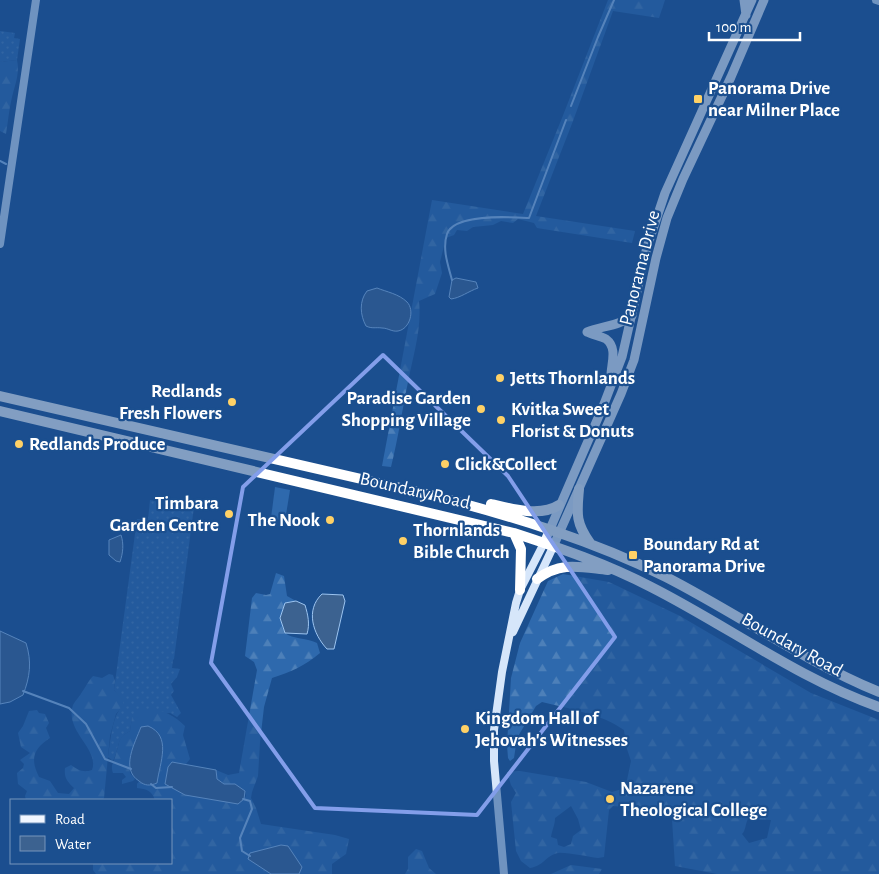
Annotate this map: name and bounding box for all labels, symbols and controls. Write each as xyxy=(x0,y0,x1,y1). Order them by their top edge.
scale bar xyxy=(709,10,800,42)
text: 100 m xyxy=(716,20,751,35)
place label: Panorama Drive near Milner Place xyxy=(708,79,840,120)
marker: Panorama Drive near Milner Place xyxy=(692,93,704,105)
street label: Panorama Drive xyxy=(616,208,664,328)
place label: Jetts Thornlands xyxy=(510,369,635,388)
marker: Jetts Thornlands xyxy=(494,372,506,384)
place label: Redlands Fresh Flowers xyxy=(119,382,222,423)
place label: Paradise Garden Shopping Village xyxy=(341,389,471,430)
marker: Redlands Fresh Flowers xyxy=(226,396,238,408)
place label: Kvitka Sweet Florist & Donuts xyxy=(511,400,634,441)
marker: Paradise Garden Shopping Village xyxy=(475,403,487,415)
marker: Kvitka Sweet Florist & Donuts xyxy=(495,414,507,426)
place label: Redlands Produce xyxy=(29,435,165,454)
marker: Redlands Produce xyxy=(13,438,25,450)
place label: Click&Collect xyxy=(455,455,557,474)
marker: Click&Collect xyxy=(439,458,451,470)
street label: Boundary Road xyxy=(358,469,472,513)
place label: Timbara Garden Centre xyxy=(110,494,219,535)
marker: Timbara Garden Centre xyxy=(223,508,235,520)
place label: The Nook xyxy=(247,511,321,530)
marker: The Nook xyxy=(324,514,336,526)
place label: Thornlands Bible Church xyxy=(413,521,510,562)
marker: Thornlands Bible Church xyxy=(397,535,409,547)
place label: Boundary Rd at Panorama Drive xyxy=(643,535,765,576)
marker: Boundary Rd at Panorama Drive xyxy=(627,549,639,561)
street label: Boundary Road xyxy=(738,609,846,681)
place label: Kingdom Hall of Jehovah's Witnesses xyxy=(475,709,628,750)
marker: Kingdom Hall of Jehovah's Witnesses xyxy=(459,723,471,735)
place label: Nazarene Theological College xyxy=(620,779,767,820)
marker: Nazarene Theological College xyxy=(604,793,616,805)
legend xyxy=(10,799,172,864)
text: Road xyxy=(55,812,85,827)
text: Water xyxy=(55,837,91,852)

